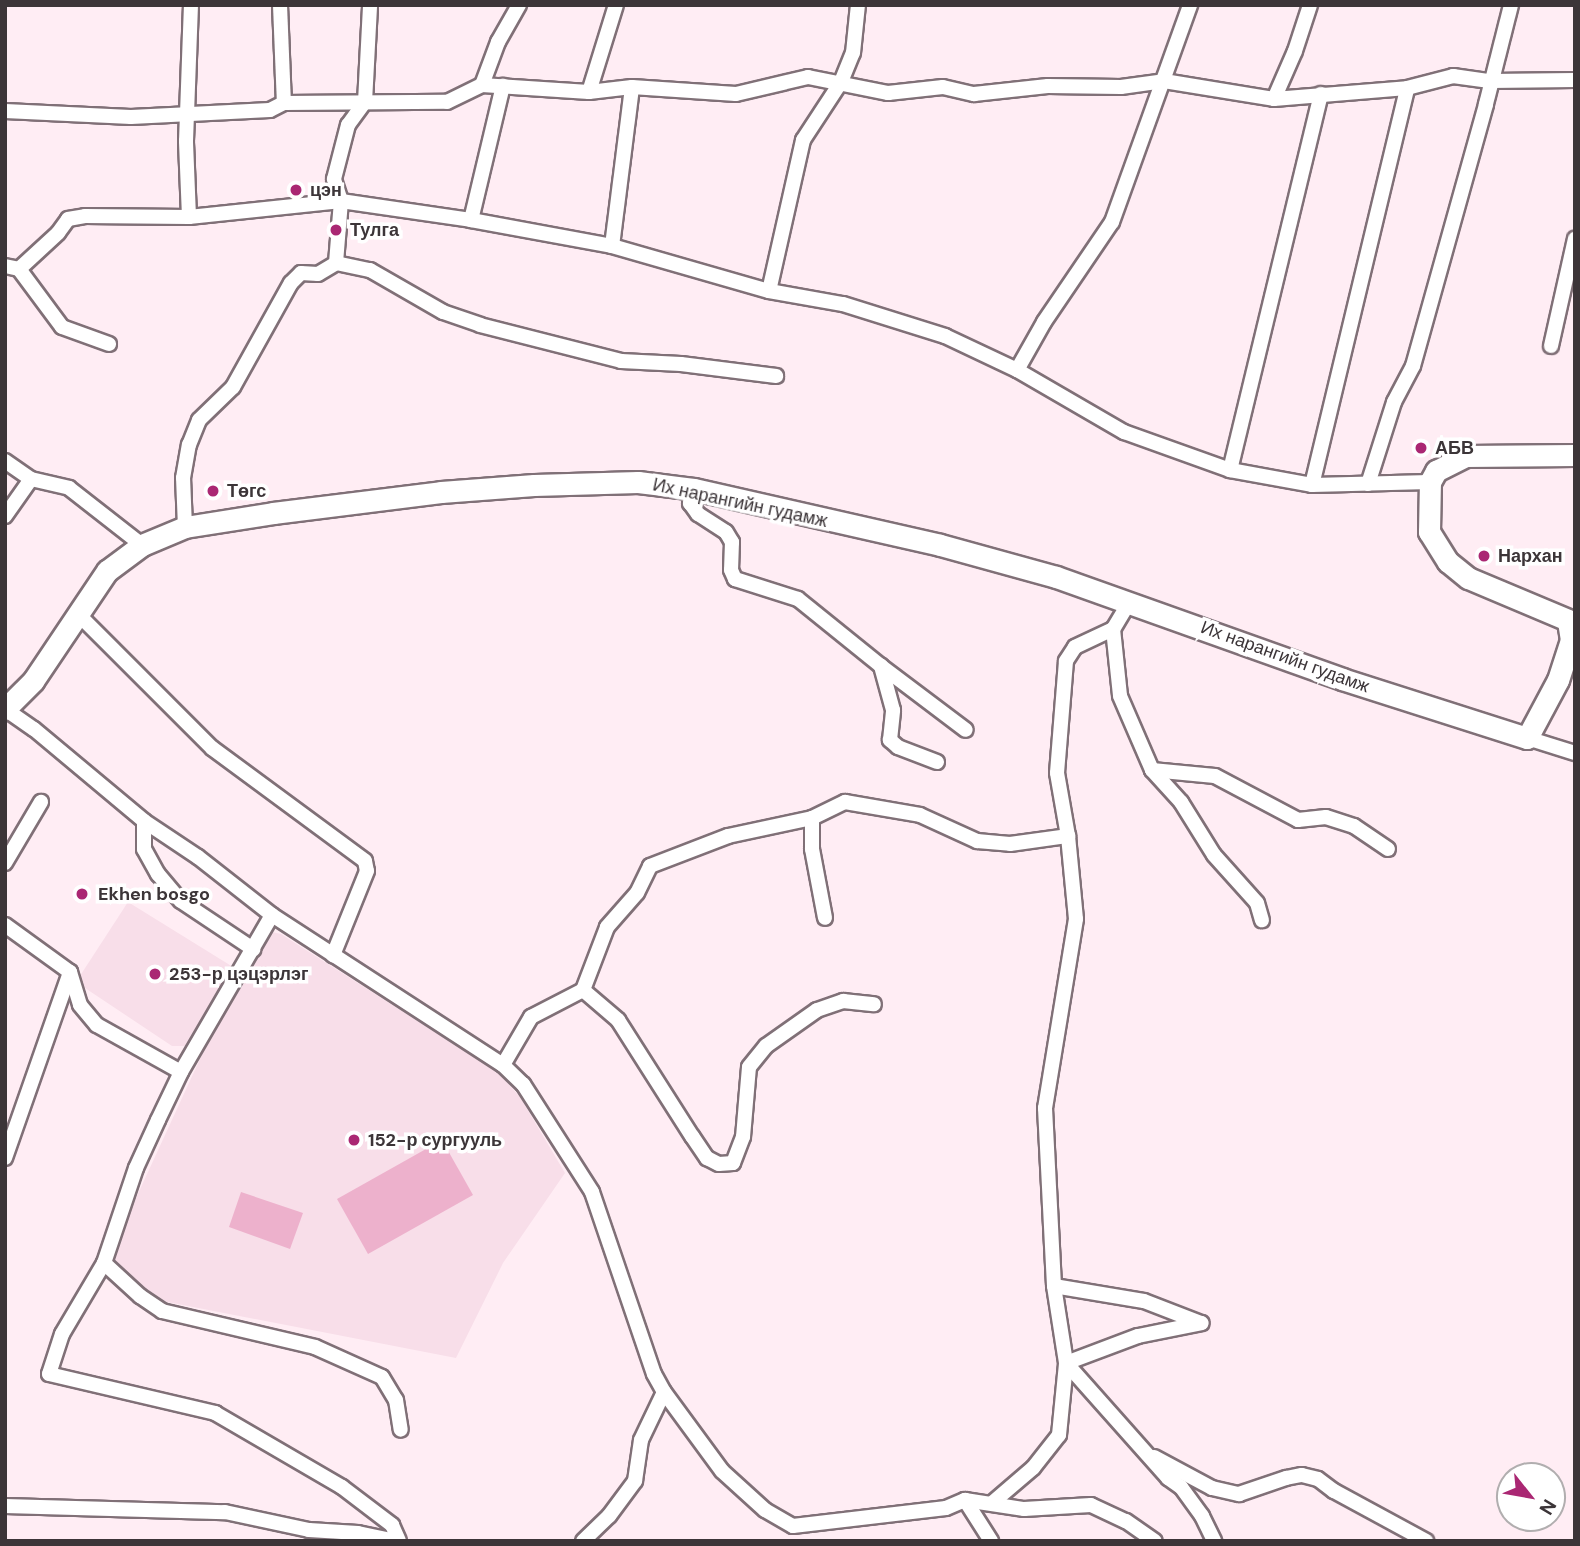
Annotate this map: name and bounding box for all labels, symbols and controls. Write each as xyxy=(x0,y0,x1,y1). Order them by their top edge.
place label: цэн xyxy=(310,179,342,201)
marker: цэн xyxy=(288,182,304,198)
place label: Тулга xyxy=(350,219,399,241)
marker: Тулга xyxy=(328,222,344,238)
place label: АБВ xyxy=(1435,437,1474,459)
marker: АБВ xyxy=(1413,440,1429,456)
street label: Их нарангийн гудамж xyxy=(651,474,829,532)
place label: Төгс xyxy=(227,480,266,502)
marker: Төгс xyxy=(205,483,221,499)
place label: Нархан xyxy=(1498,545,1563,567)
marker: Нархан xyxy=(1476,548,1492,564)
street label: Их нарангийн гудамж xyxy=(1198,616,1372,698)
place label: Ekhen bosgo xyxy=(98,883,210,905)
marker: Ekhen bosgo xyxy=(72,884,92,904)
place label: 253-р цэцэрлэг xyxy=(169,963,308,985)
marker: 253-р цэцэрлэг xyxy=(147,966,163,982)
place label: 152-р сургууль xyxy=(368,1129,502,1151)
marker: 152-р сургууль xyxy=(346,1132,362,1148)
north arrow xyxy=(1496,1462,1566,1532)
text: N xyxy=(1533,1495,1562,1519)

